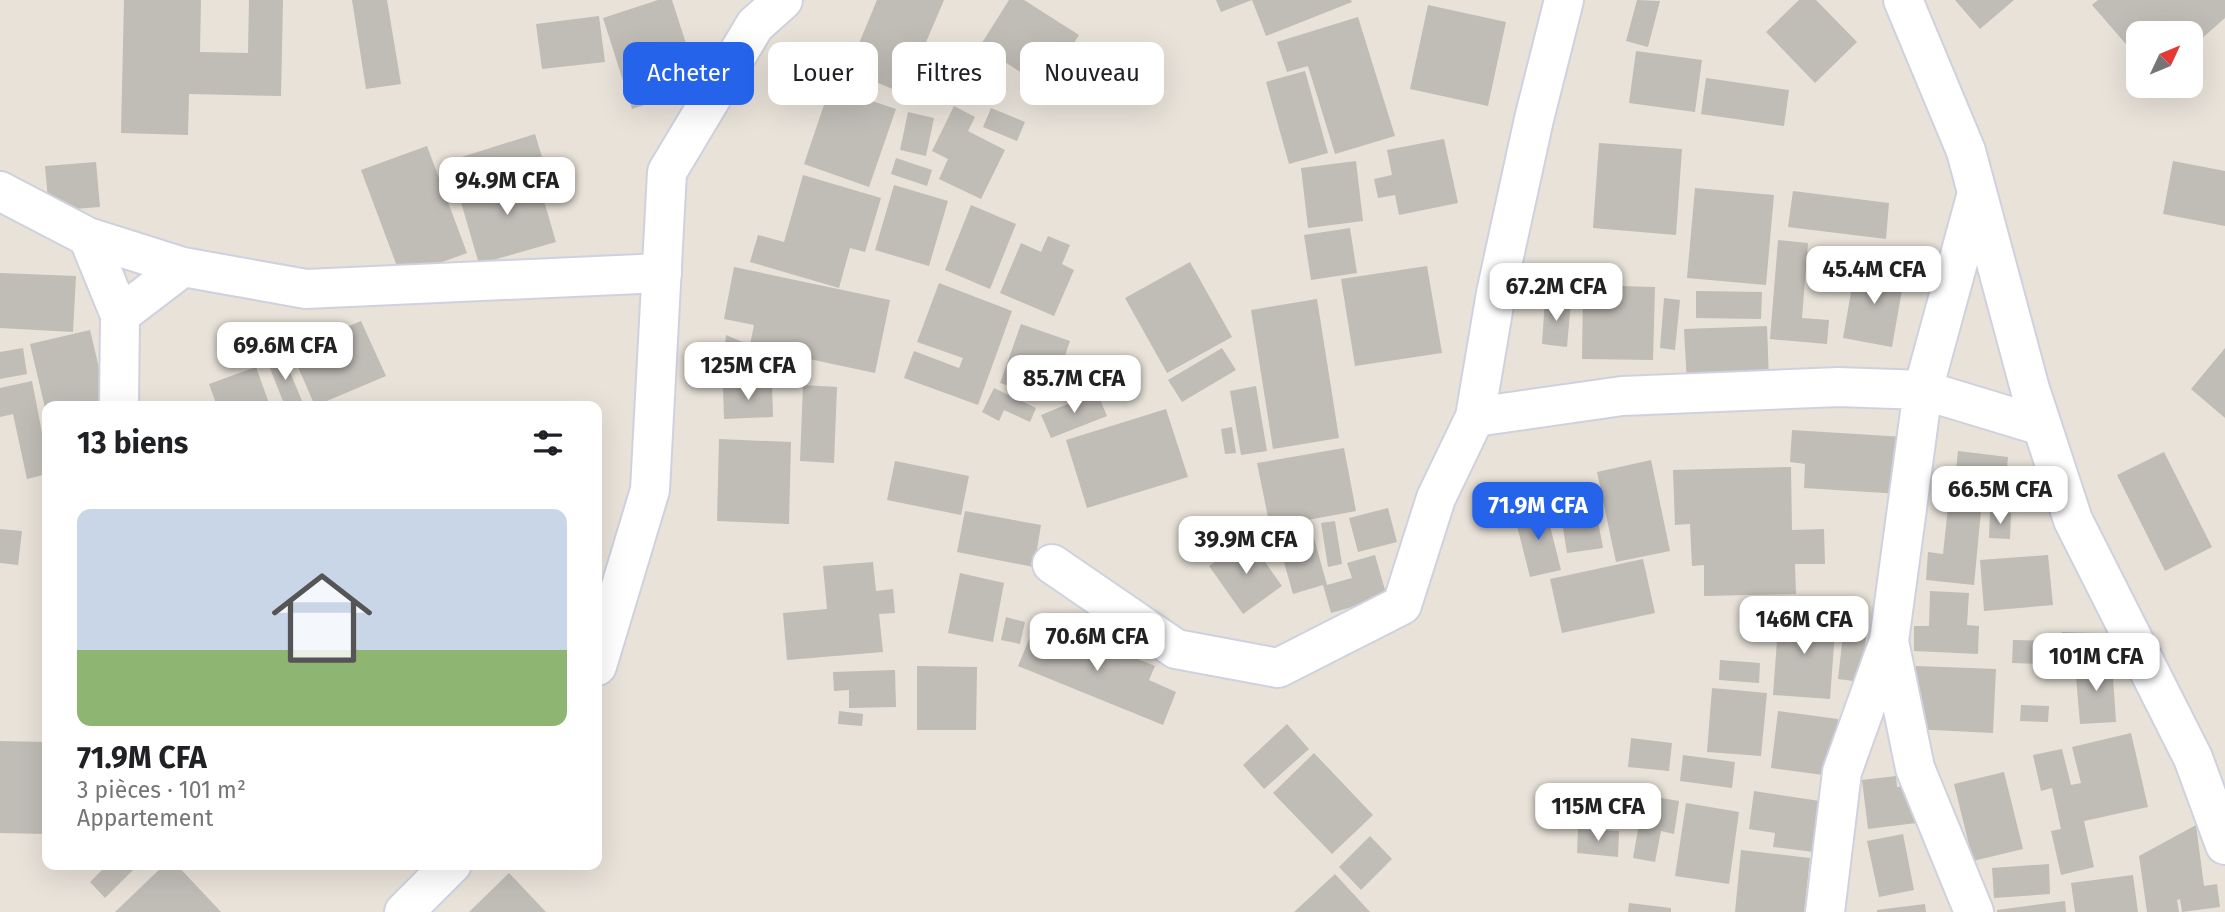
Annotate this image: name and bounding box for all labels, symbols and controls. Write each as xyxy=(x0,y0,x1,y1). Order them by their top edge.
north arrow xyxy=(2126,21,2203,98)
map controls xyxy=(2126,21,2203,98)
chip: Acheter xyxy=(623,42,754,105)
chip: Louer xyxy=(768,42,878,105)
chip: Filtres xyxy=(892,42,1006,105)
chip: Nouveau xyxy=(1020,42,1164,105)
pin: 94.9M CFA xyxy=(427,158,587,217)
text: 94.9M CFA xyxy=(455,166,559,194)
pin: 45.4M CFA xyxy=(1794,246,1954,306)
text: 45.4M CFA xyxy=(1822,255,1926,283)
pin: 67.2M CFA xyxy=(1476,264,1636,323)
text: 67.2M CFA xyxy=(1506,272,1606,300)
pin: 69.6M CFA xyxy=(205,322,365,382)
text: 69.6M CFA xyxy=(233,331,337,359)
pin: 125M CFA xyxy=(676,342,820,402)
text: 125M CFA xyxy=(700,351,796,379)
pin: 85.7M CFA xyxy=(994,356,1154,415)
text: 85.7M CFA xyxy=(1023,364,1125,392)
icon: filters xyxy=(529,424,567,462)
text: 13 biens xyxy=(77,425,188,461)
pin: 66.5M CFA xyxy=(1920,466,2080,526)
text: 66.5M CFA xyxy=(1948,475,2052,503)
pin: 71.9M CFA xyxy=(1458,482,1618,542)
text: 71.9M CFA xyxy=(1488,491,1588,519)
pin: 39.9M CFA xyxy=(1166,516,1326,576)
text: 39.9M CFA xyxy=(1195,525,1297,553)
icon: home xyxy=(259,555,385,681)
pin: 146M CFA xyxy=(1732,596,1876,656)
text: 146M CFA xyxy=(1755,605,1853,633)
pin: 70.6M CFA xyxy=(1017,614,1177,673)
text: 70.6M CFA xyxy=(1046,622,1148,650)
pin: 101M CFA xyxy=(2024,634,2168,693)
text: 101M CFA xyxy=(2049,642,2143,670)
text: 71.9M CFA xyxy=(77,740,207,776)
text: 3 pièces · 101 m² xyxy=(77,776,246,804)
pin: 115M CFA xyxy=(1526,784,1670,843)
text: 115M CFA xyxy=(1551,792,1645,820)
text: Appartement xyxy=(77,804,213,832)

